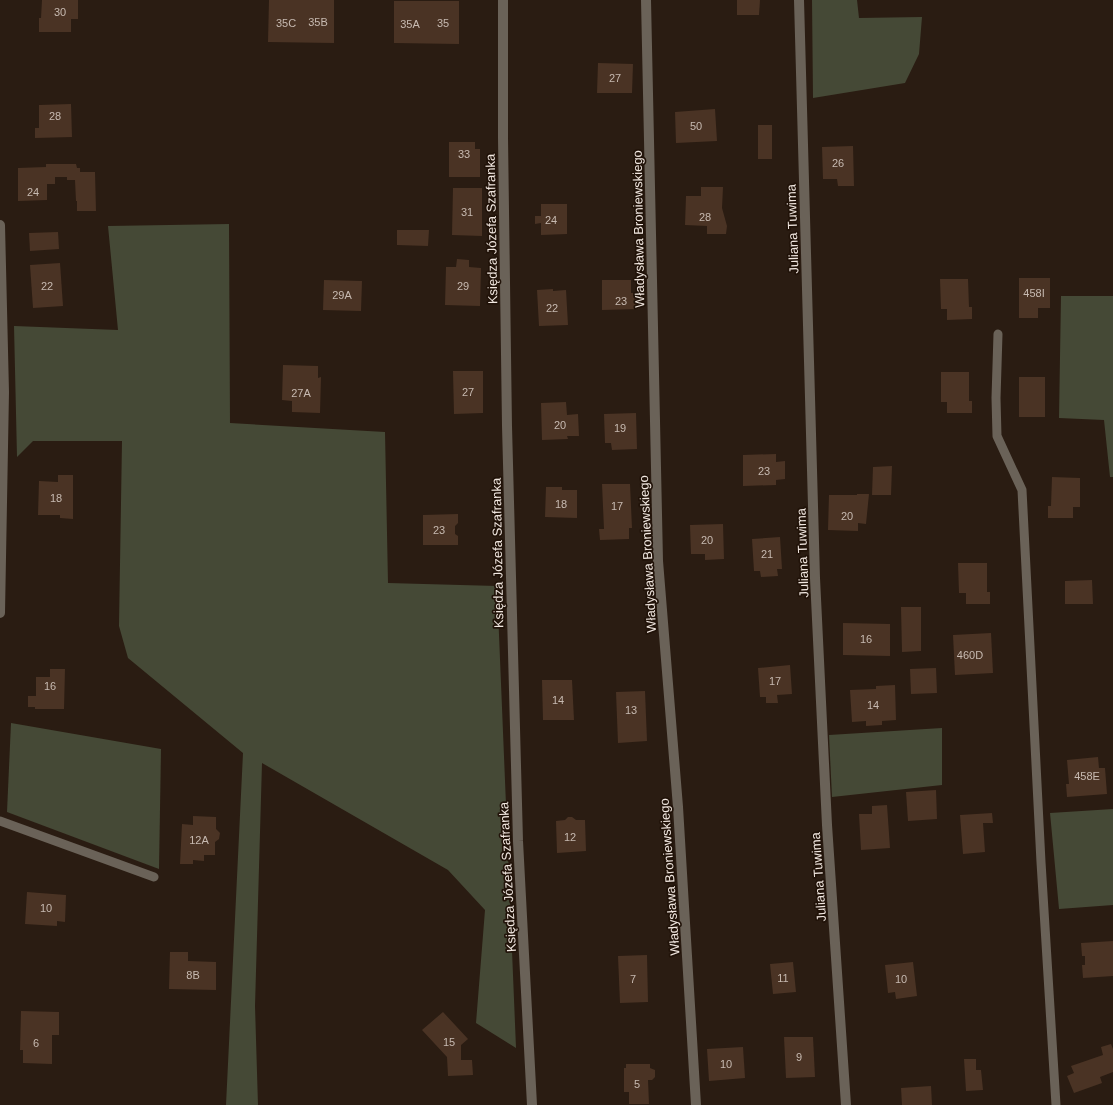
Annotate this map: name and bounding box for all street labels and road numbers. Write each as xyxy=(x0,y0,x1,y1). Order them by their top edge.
street label: Władysława Broniewskiego xyxy=(630,150,647,308)
street label: Księdza Józefa Szafranka xyxy=(483,153,500,304)
street label: Juliana Tuwima xyxy=(783,183,802,274)
street label: Władysława Broniewskiego xyxy=(636,475,659,633)
street label: Księdza Józefa Szafranka xyxy=(489,477,506,628)
street label: Juliana Tuwima xyxy=(793,507,812,598)
street label: Władysława Broniewskiego xyxy=(657,798,682,956)
street label: Księdza Józefa Szafranka xyxy=(496,801,519,952)
street label: Juliana Tuwima xyxy=(808,831,829,922)

